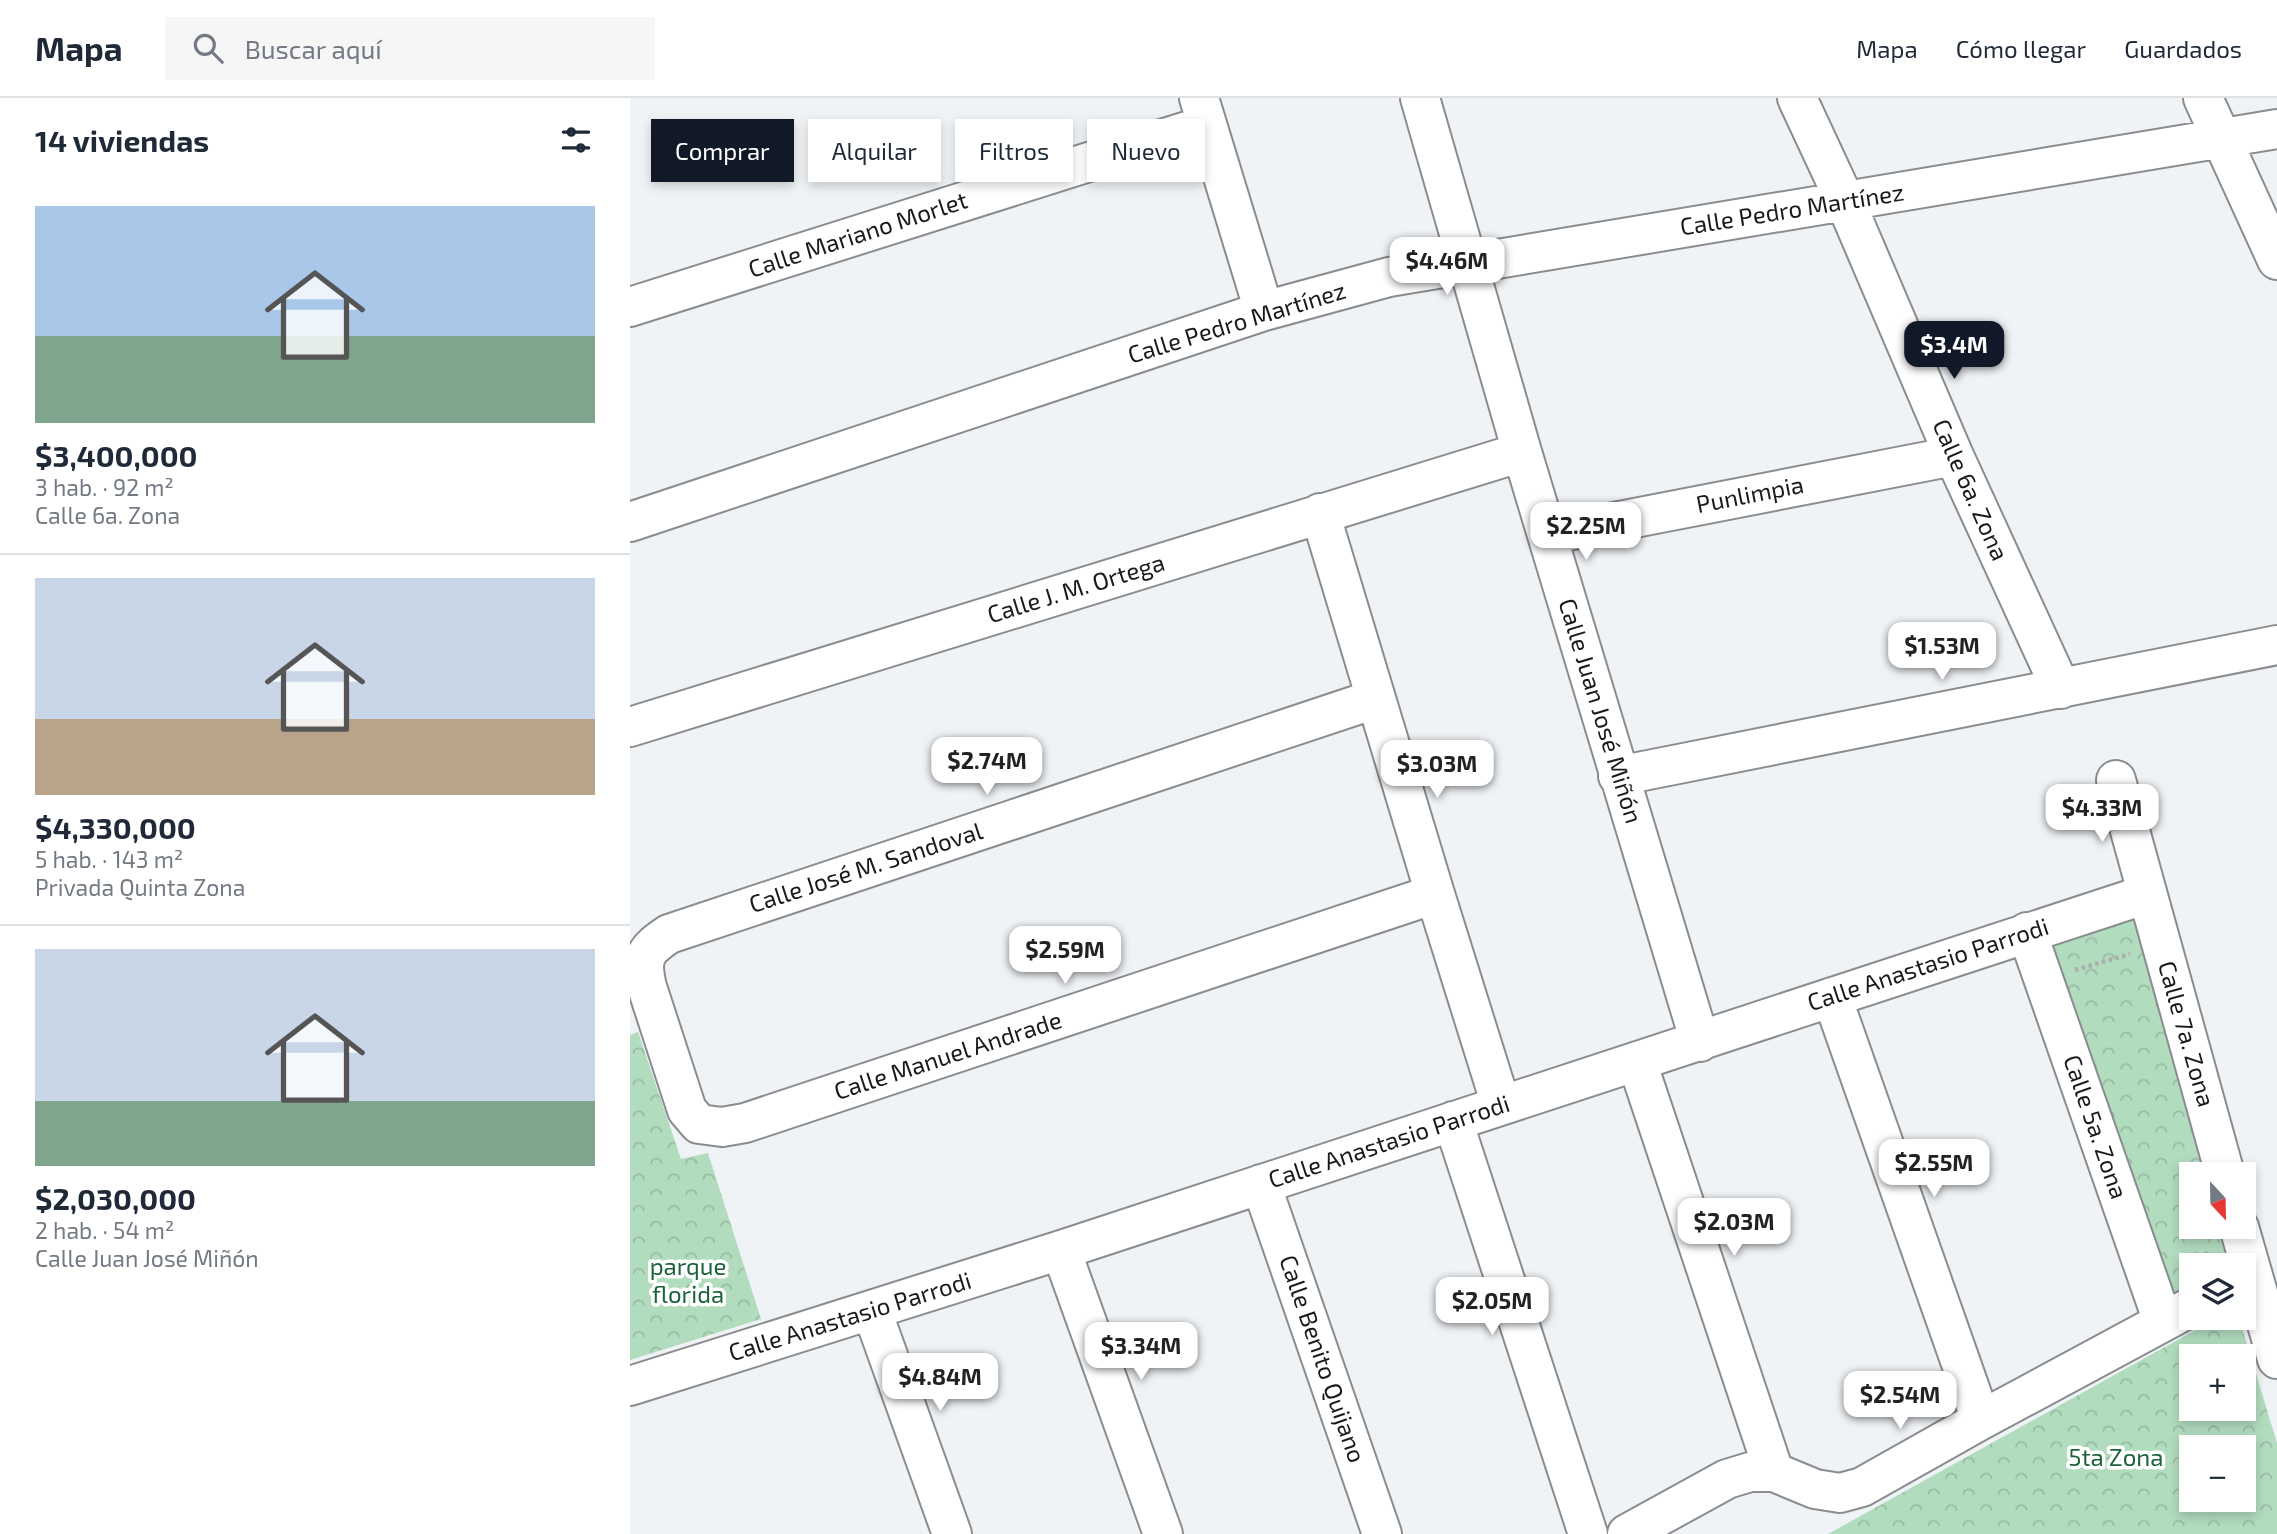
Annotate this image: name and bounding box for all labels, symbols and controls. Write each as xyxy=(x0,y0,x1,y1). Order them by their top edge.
search box xyxy=(165,17,655,80)
text: Mapa xyxy=(35,28,123,68)
icon: search xyxy=(189,29,227,67)
text: Buscar aquí xyxy=(245,33,382,64)
text: Mapa xyxy=(1856,34,1918,63)
text: Cómo llegar xyxy=(1956,34,2086,63)
text: Guardados xyxy=(2124,34,2242,63)
chip: Comprar xyxy=(651,119,794,182)
chip: Alquilar xyxy=(808,119,941,182)
chip: Filtros xyxy=(955,119,1073,182)
chip: Nuevo xyxy=(1087,119,1205,182)
icon: filters xyxy=(557,121,595,159)
text: 14 viviendas xyxy=(35,122,209,158)
street label: Calle Pedro Martínez xyxy=(1678,176,1906,241)
street label: Calle Mariano Morlet xyxy=(744,184,971,283)
pin: $4.46M xyxy=(1390,238,1504,297)
text: $4.46M xyxy=(1406,246,1488,274)
icon: home xyxy=(252,252,378,378)
street label: Calle Pedro Martínez xyxy=(1124,275,1349,369)
pin: $3.4M xyxy=(1905,322,2003,381)
text: $3.4M xyxy=(1920,330,1988,358)
street label: Calle 6a. Zona xyxy=(1927,414,2015,564)
text: $3,400,000 xyxy=(35,437,198,473)
street label: Punlimpia xyxy=(1693,469,1806,518)
text: 3 hab. · 92 m² xyxy=(35,473,174,501)
text: Calle 6a. Zona xyxy=(35,501,180,529)
pin: $2.25M xyxy=(1529,503,1643,562)
text: $2.25M xyxy=(1546,511,1626,539)
street label: Calle J. M. Ortega xyxy=(983,547,1168,628)
street label: Calle Juan José Miñón xyxy=(1553,595,1649,826)
pin: $1.53M xyxy=(1885,622,1999,682)
icon: home xyxy=(252,624,378,750)
text: $1.53M xyxy=(1904,631,1980,659)
pin: $2.74M xyxy=(930,738,1044,797)
pin: $3.03M xyxy=(1380,740,1494,800)
text: $2.74M xyxy=(947,746,1027,774)
text: $3.03M xyxy=(1397,749,1477,777)
pin: $4.33M xyxy=(2045,784,2159,844)
text: $4.33M xyxy=(2062,793,2142,821)
text: $4,330,000 xyxy=(35,809,196,845)
street label: Calle José M. Sandoval xyxy=(745,815,986,918)
text: 5 hab. · 143 m² xyxy=(35,845,183,873)
text: Privada Quinta Zona xyxy=(35,873,245,901)
street label: Calle Anastasio Parrodi xyxy=(1803,911,2052,1016)
pin: $2.59M xyxy=(1008,926,1122,986)
text: $2.59M xyxy=(1025,935,1105,963)
street label: Calle 7a. Zona xyxy=(2153,957,2222,1110)
icon: home xyxy=(252,995,378,1121)
street label: Calle Manuel Andrade xyxy=(830,1004,1065,1105)
street label: Calle 5a. Zona xyxy=(2058,1051,2135,1202)
street label: Calle Anastasio Parrodi xyxy=(1264,1088,1513,1193)
pin: $2.55M xyxy=(1877,1140,1991,1199)
text: $2.55M xyxy=(1895,1148,1973,1176)
north arrow xyxy=(2179,1162,2256,1239)
map controls xyxy=(2179,1162,2256,1512)
text: $2,030,000 xyxy=(35,1180,196,1216)
pin: $2.03M xyxy=(1677,1198,1791,1258)
text: $2.03M xyxy=(1694,1207,1774,1235)
text: 2 hab. · 54 m² xyxy=(35,1216,174,1244)
text: Calle Juan José Miñón xyxy=(35,1244,259,1272)
park label: parque florida xyxy=(650,1251,726,1308)
street label: Calle Benito Quijano xyxy=(1274,1251,1373,1466)
button: layers xyxy=(2179,1253,2256,1330)
street label: Calle Anastasio Parrodi xyxy=(725,1265,974,1366)
pin: $2.05M xyxy=(1435,1278,1549,1337)
text: $2.05M xyxy=(1452,1286,1532,1314)
pin: $3.34M xyxy=(1084,1322,1198,1382)
text: $3.34M xyxy=(1101,1331,1181,1359)
button: + xyxy=(2179,1344,2256,1421)
pin: $4.84M xyxy=(883,1354,997,1413)
text: $4.84M xyxy=(898,1362,982,1390)
pin: $2.54M xyxy=(1843,1372,1957,1431)
text: $2.54M xyxy=(1860,1380,1940,1408)
button: − xyxy=(2179,1435,2256,1512)
park label: 5ta Zona xyxy=(2069,1442,2163,1471)

